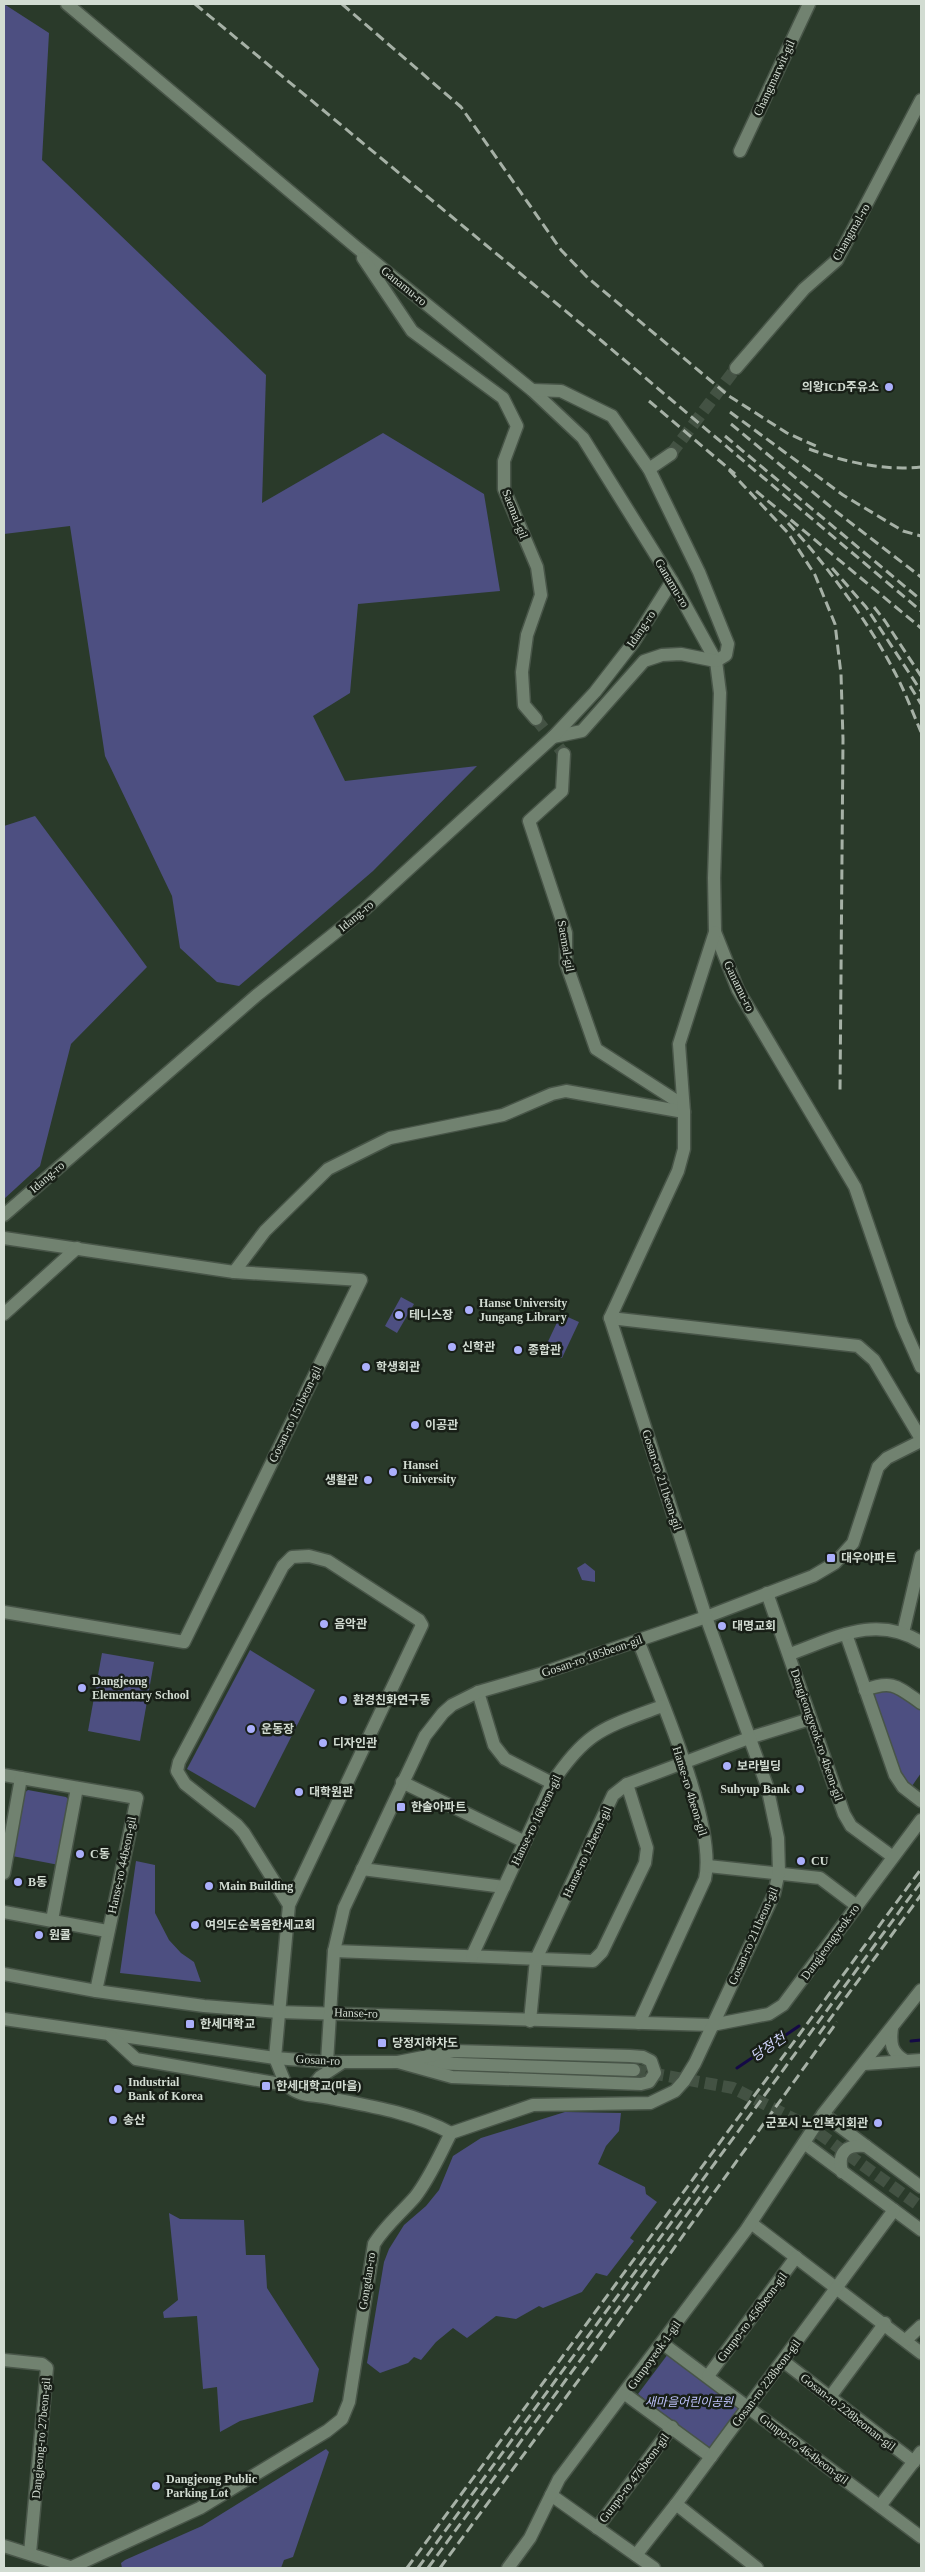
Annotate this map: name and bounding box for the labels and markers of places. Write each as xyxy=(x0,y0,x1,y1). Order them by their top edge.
place label: 의왕ICD주유소 xyxy=(802,380,879,394)
marker: 의왕ICD주유소 xyxy=(883,381,895,393)
place label: Hanse University Jungang Library xyxy=(479,1296,567,1324)
marker: Hanse University Jungang Library xyxy=(463,1304,475,1316)
place label: 테니스장 xyxy=(409,1308,453,1322)
marker: 테니스장 xyxy=(393,1309,405,1321)
place label: 신학관 xyxy=(462,1340,495,1354)
marker: 신학관 xyxy=(446,1341,458,1353)
place label: 종합관 xyxy=(528,1343,561,1357)
marker: 종합관 xyxy=(512,1344,524,1356)
place label: 학생회관 xyxy=(376,1360,420,1374)
marker: 학생회관 xyxy=(360,1361,372,1373)
place label: 이공관 xyxy=(425,1418,458,1432)
marker: 이공관 xyxy=(409,1419,421,1431)
place label: Hansei University xyxy=(403,1458,456,1486)
marker: Hansei University xyxy=(387,1466,399,1478)
place label: 생활관 xyxy=(325,1473,358,1487)
marker: 생활관 xyxy=(362,1474,374,1486)
place label: 대우아파트 xyxy=(841,1551,896,1565)
marker: 대우아파트 xyxy=(825,1552,837,1564)
place label: 음악관 xyxy=(334,1617,367,1631)
marker: 음악관 xyxy=(318,1618,330,1630)
place label: 대명교회 xyxy=(732,1619,776,1633)
marker: 대명교회 xyxy=(716,1620,728,1632)
place label: Dangjeong Elementary School xyxy=(92,1674,190,1702)
marker: Dangjeong Elementary School xyxy=(76,1682,88,1694)
place label: 환경친화연구동 xyxy=(353,1693,430,1707)
marker: 환경친화연구동 xyxy=(337,1694,349,1706)
place label: 운동장 xyxy=(261,1722,294,1736)
marker: 운동장 xyxy=(245,1723,257,1735)
place label: 디자인관 xyxy=(333,1736,377,1750)
marker: 디자인관 xyxy=(317,1737,329,1749)
place label: 보라빌딩 xyxy=(737,1759,781,1773)
marker: 보라빌딩 xyxy=(721,1760,733,1772)
place label: Suhyup Bank xyxy=(720,1782,790,1796)
marker: Suhyup Bank xyxy=(794,1783,806,1795)
place label: 대학원관 xyxy=(309,1785,353,1799)
marker: 대학원관 xyxy=(293,1786,305,1798)
place label: 한솔아파트 xyxy=(411,1800,466,1814)
marker: 한솔아파트 xyxy=(395,1801,407,1813)
place label: C동 xyxy=(90,1847,110,1861)
marker: C동 xyxy=(74,1848,86,1860)
place label: CU xyxy=(811,1854,829,1868)
marker: CU xyxy=(795,1855,807,1867)
place label: B동 xyxy=(28,1875,47,1889)
marker: B동 xyxy=(12,1876,24,1888)
place label: Main Building xyxy=(219,1879,293,1893)
marker: Main Building xyxy=(203,1880,215,1892)
place label: 여의도순복음한세교회 xyxy=(205,1918,315,1932)
marker: 여의도순복음한세교회 xyxy=(189,1919,201,1931)
place label: 원콜 xyxy=(49,1928,71,1942)
marker: 원콜 xyxy=(33,1929,45,1941)
place label: 한세대학교 xyxy=(200,2017,255,2031)
marker: 한세대학교 xyxy=(184,2018,196,2030)
place label: 당정지하차도 xyxy=(392,2036,458,2050)
marker: 당정지하차도 xyxy=(376,2037,388,2049)
place label: Industrial Bank of Korea xyxy=(128,2075,203,2103)
place label: 한세대학교(마을) xyxy=(276,2079,361,2093)
marker: 한세대학교(마을) xyxy=(260,2080,272,2092)
marker: Industrial Bank of Korea xyxy=(112,2083,124,2095)
place label: 송산 xyxy=(123,2113,145,2127)
marker: 송산 xyxy=(107,2114,119,2126)
place label: 군포시 노인복지회관 xyxy=(766,2116,868,2130)
marker: 군포시 노인복지회관 xyxy=(872,2117,884,2129)
place label: Dangjeong Public Parking Lot xyxy=(166,2472,258,2500)
marker: Dangjeong Public Parking Lot xyxy=(150,2480,162,2492)

